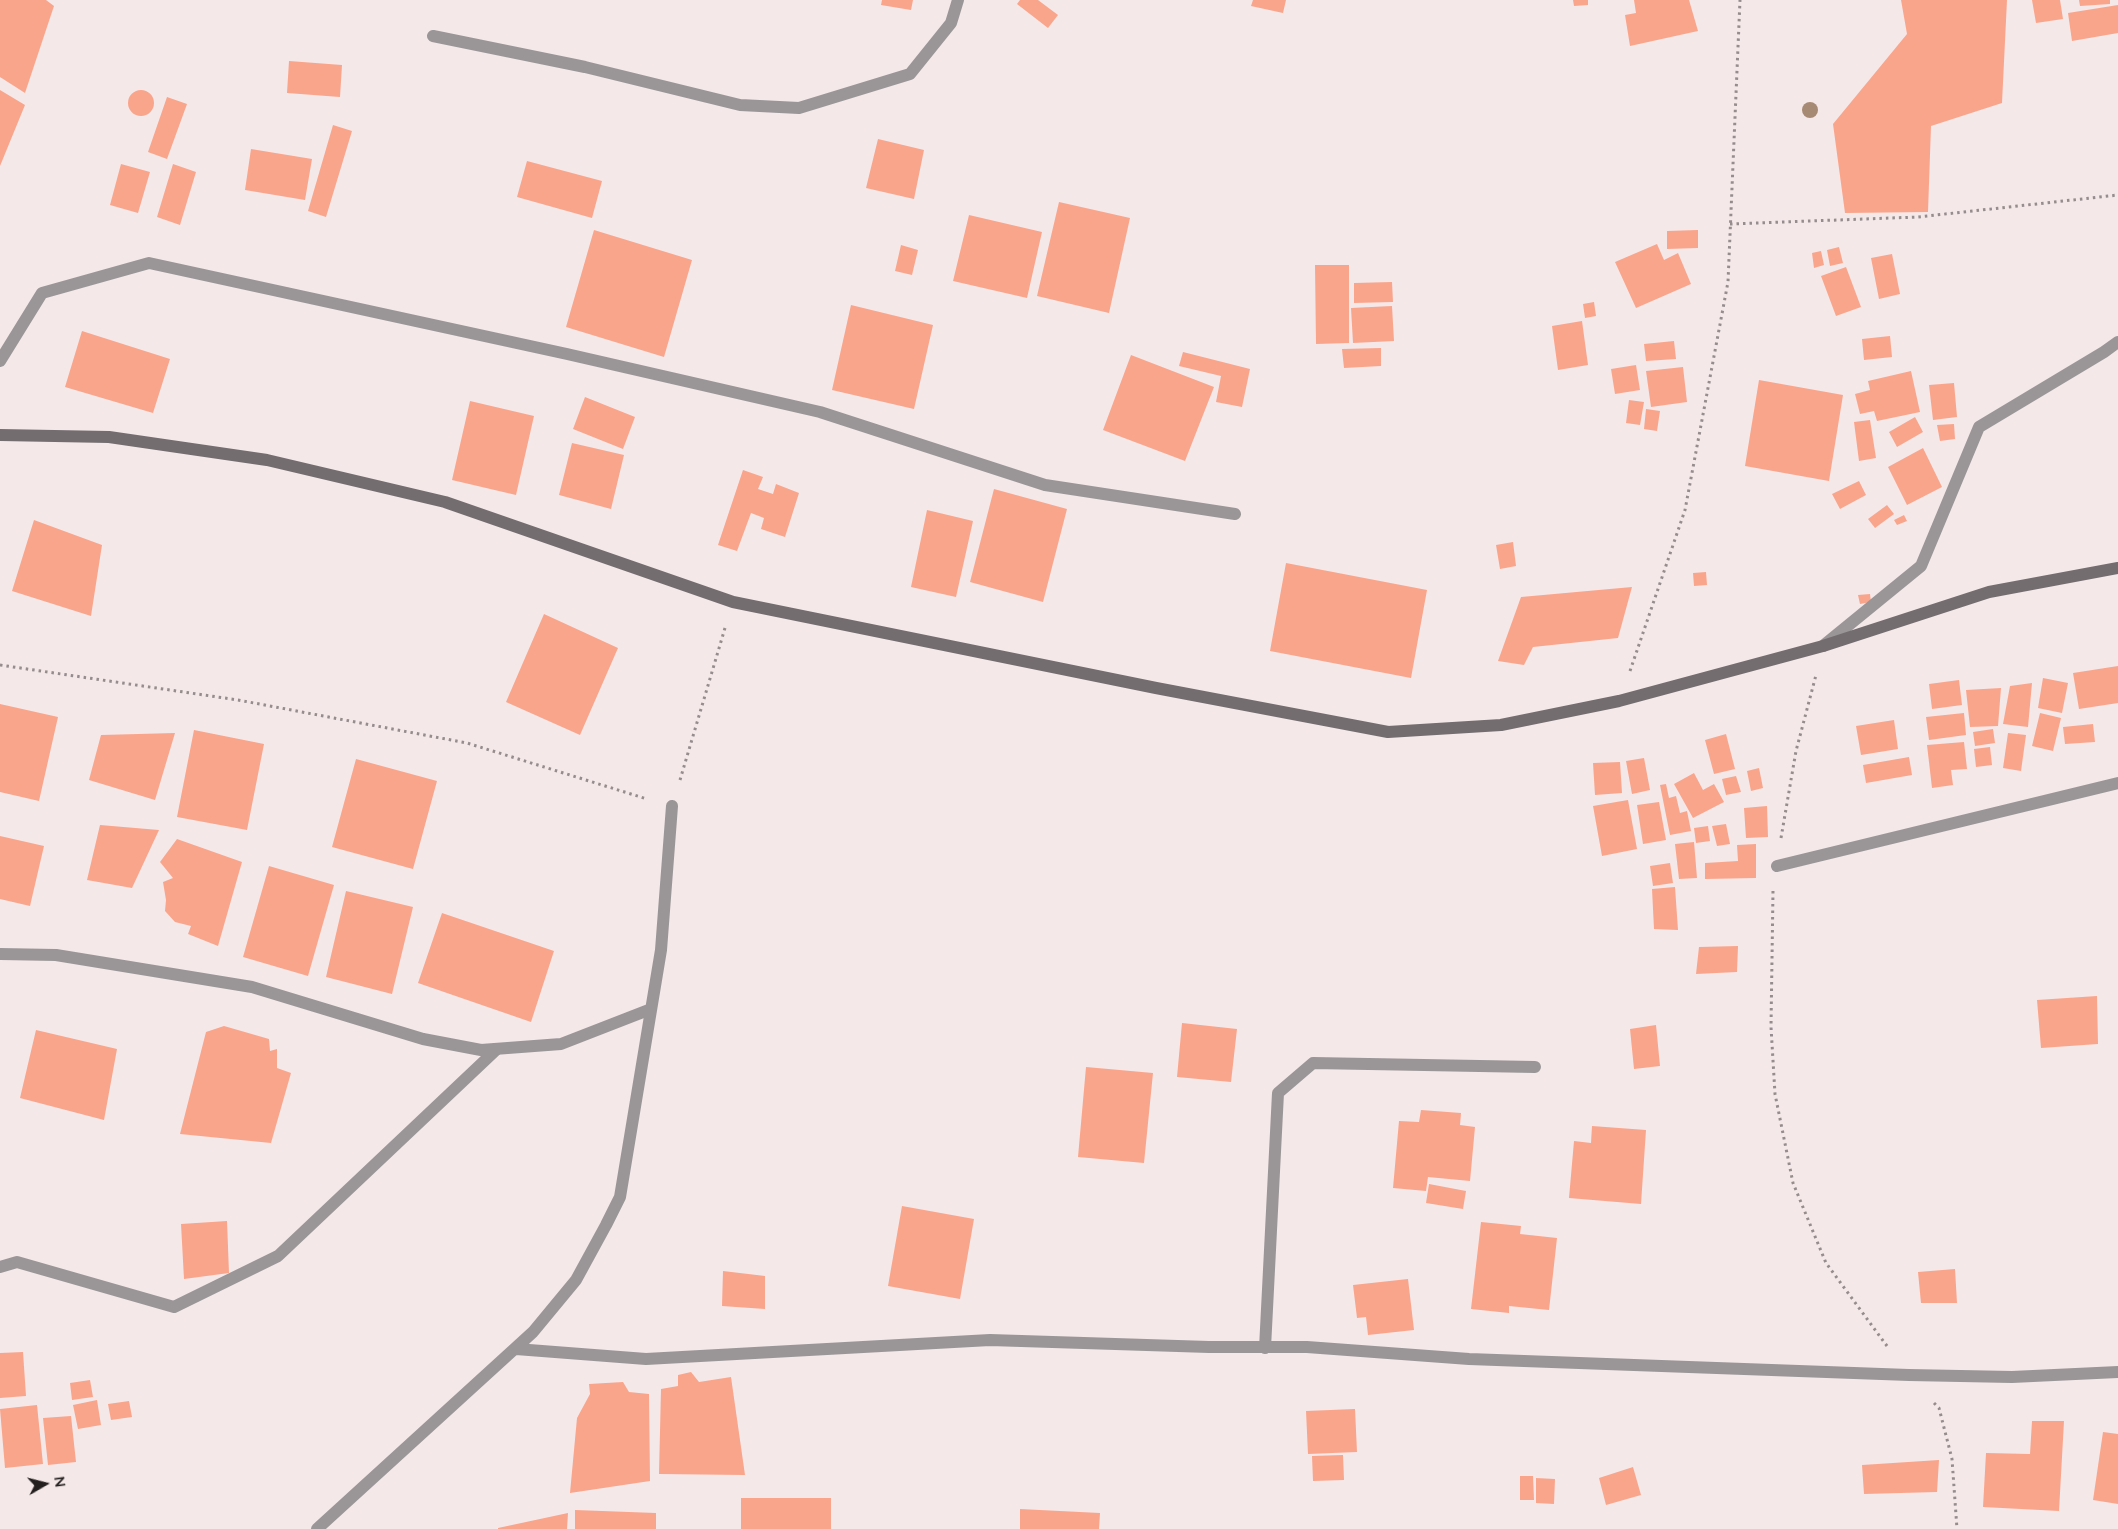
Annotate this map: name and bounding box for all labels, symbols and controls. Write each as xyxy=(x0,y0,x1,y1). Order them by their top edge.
north arrow xyxy=(20,1459,70,1509)
text: N xyxy=(51,1475,70,1488)

